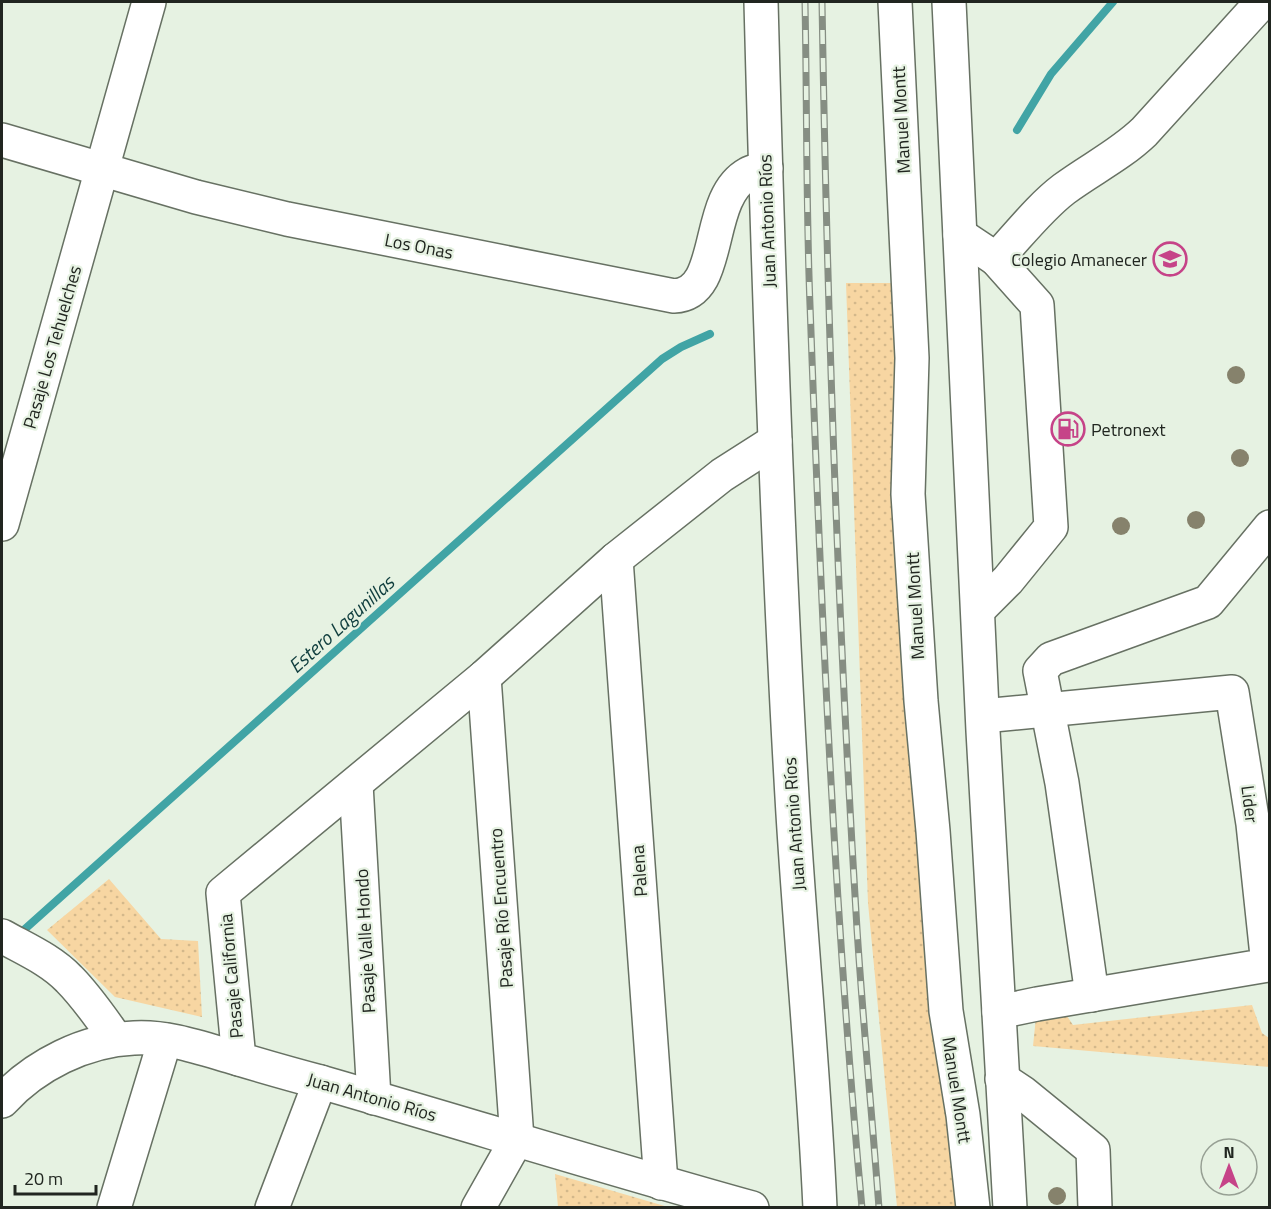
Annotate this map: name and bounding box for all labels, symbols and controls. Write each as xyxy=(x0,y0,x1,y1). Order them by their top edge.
street label: Manuel Montt xyxy=(885,65,917,174)
street label: Juan Antonio Ríos xyxy=(751,154,783,288)
street label: Los Onas xyxy=(382,226,456,266)
school or university icon: Colegio Amanecer xyxy=(1152,241,1188,277)
place label: Colegio Amanecer xyxy=(1011,246,1147,273)
street label: Pasaje Los Tehuelches xyxy=(16,262,88,432)
fuel station icon: Petronext xyxy=(1050,411,1086,447)
place label: Petronext xyxy=(1091,416,1166,443)
street label: Manuel Montt xyxy=(899,551,931,660)
water label: Estero Lagunillas xyxy=(281,567,402,680)
street label: Juan Antonio Ríos xyxy=(776,756,812,892)
street label: Lider xyxy=(1234,784,1266,824)
street label: Pasaje Río Encuentro xyxy=(482,827,520,989)
street label: Palena xyxy=(624,844,654,898)
street label: Pasaje Valle Hondo xyxy=(348,868,382,1014)
street label: Pasaje California xyxy=(212,913,250,1039)
street label: Manuel Montt xyxy=(935,1035,979,1146)
street label: Juan Antonio Ríos xyxy=(304,1066,440,1128)
north arrow xyxy=(1199,1137,1259,1197)
text: N xyxy=(1223,1140,1235,1164)
scale bar xyxy=(15,1158,96,1196)
text: 20 m xyxy=(24,1165,63,1192)

